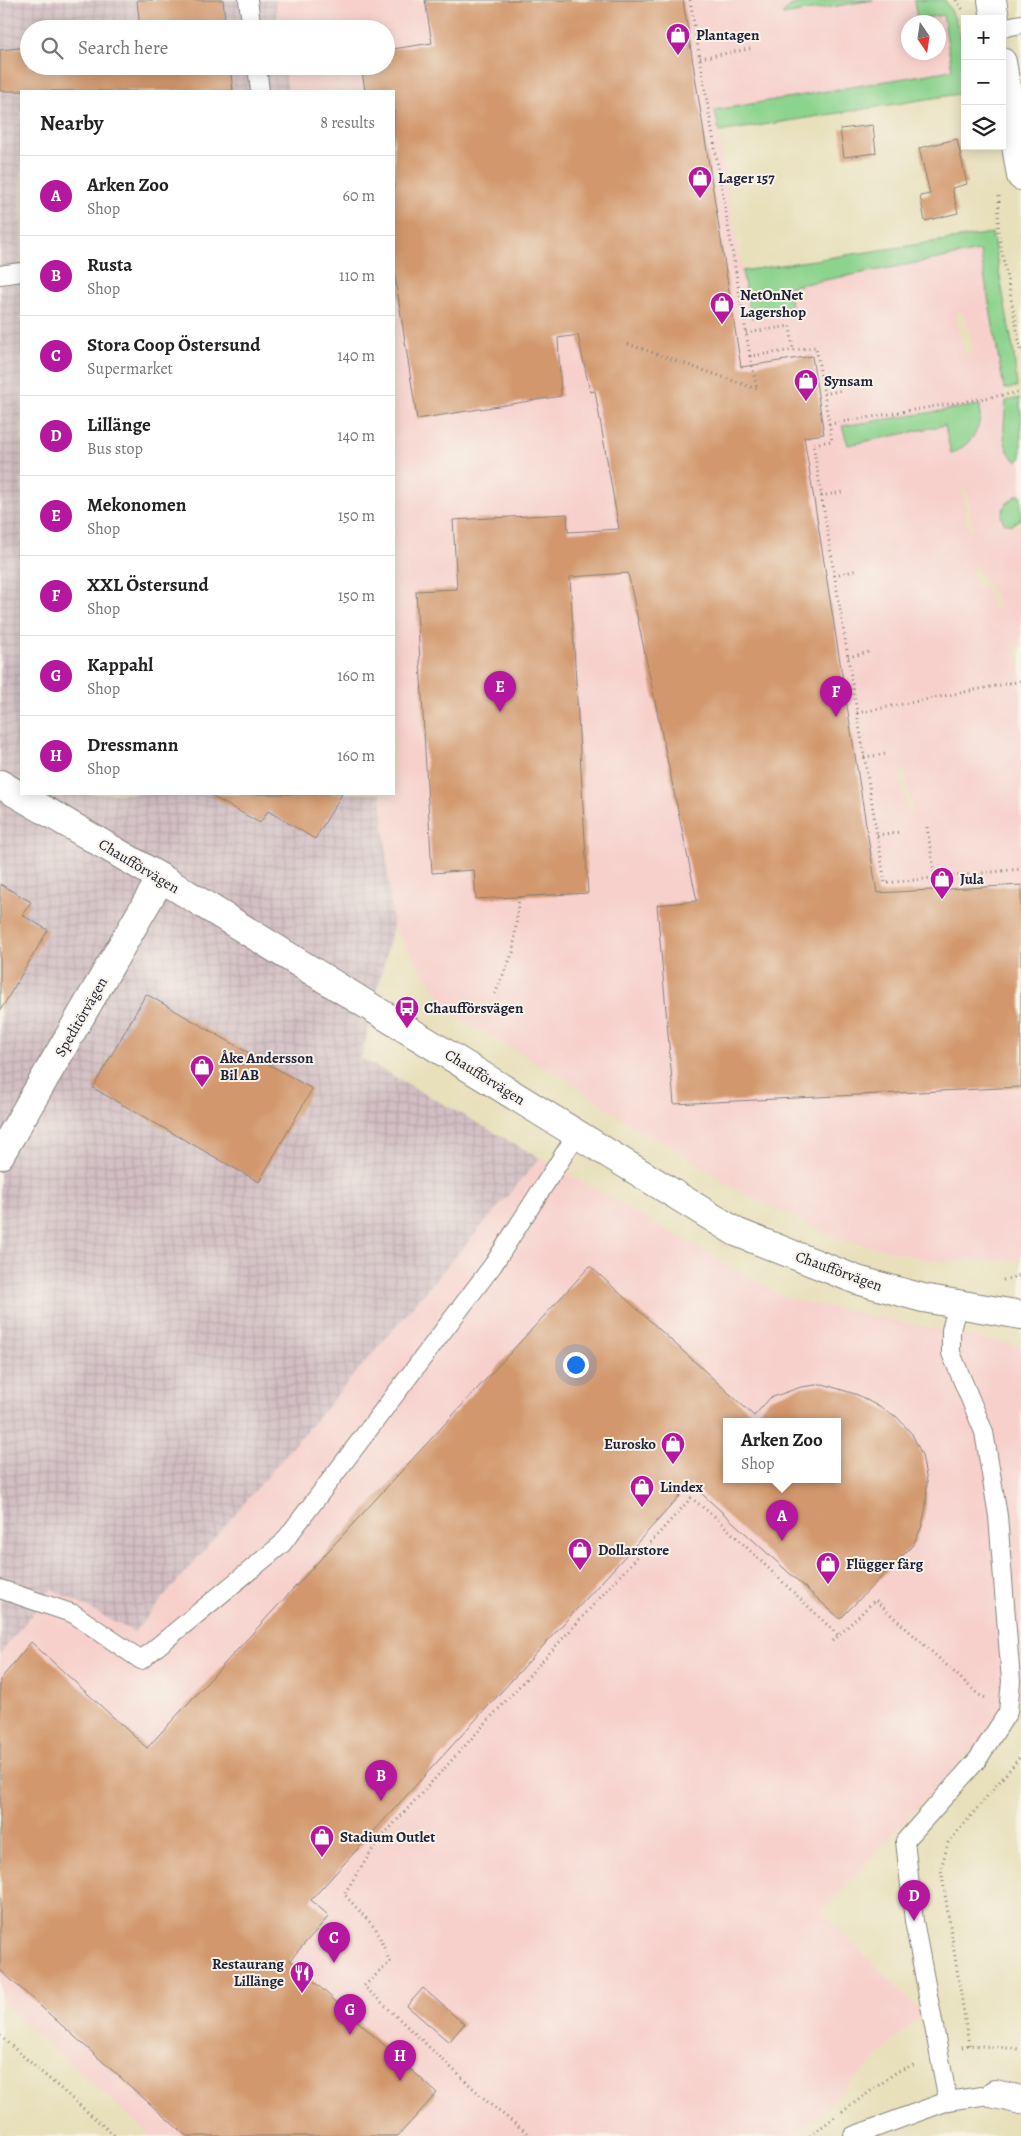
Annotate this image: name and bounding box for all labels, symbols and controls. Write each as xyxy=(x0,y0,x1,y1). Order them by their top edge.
north arrow xyxy=(901,15,946,60)
map controls xyxy=(961,15,1006,150)
button: + xyxy=(961,15,1006,60)
search box xyxy=(20,20,395,75)
shop icon: Plantagen xyxy=(665,22,691,56)
place label: Plantagen xyxy=(696,25,760,45)
icon: search xyxy=(38,34,66,62)
text: Search here xyxy=(78,35,168,61)
button: − xyxy=(961,60,1006,105)
button: layers xyxy=(961,105,1006,150)
text: Nearby xyxy=(40,109,103,137)
text: 8 results xyxy=(320,112,375,134)
shop icon: Lager 157 xyxy=(687,165,713,199)
place label: Lager 157 xyxy=(718,168,775,188)
text: Arken Zoo xyxy=(87,172,169,198)
text: A xyxy=(51,185,61,207)
text: 60 m xyxy=(343,185,375,207)
text: Shop xyxy=(87,198,120,220)
text: Rusta xyxy=(87,252,132,278)
text: B xyxy=(51,265,61,287)
text: 110 m xyxy=(339,265,375,287)
text: Shop xyxy=(87,278,120,300)
place label: NetOnNet Lagershop xyxy=(740,285,806,322)
shop icon: NetOnNet Lagershop xyxy=(709,291,735,325)
text: Stora Coop Östersund xyxy=(87,332,260,358)
text: C xyxy=(51,345,61,367)
text: 140 m xyxy=(337,345,375,367)
text: Supermarket xyxy=(87,358,173,380)
shop icon: Synsam xyxy=(793,368,819,402)
place label: Synsam xyxy=(824,371,874,391)
text: Lillänge xyxy=(87,412,151,438)
text: D xyxy=(50,425,62,447)
text: 140 m xyxy=(337,425,375,447)
text: Bus stop xyxy=(87,438,143,460)
text: Mekonomen xyxy=(87,492,187,518)
text: E xyxy=(51,505,61,527)
text: 150 m xyxy=(338,505,375,527)
text: Shop xyxy=(87,518,120,540)
text: XXL Östersund xyxy=(87,572,209,598)
text: F xyxy=(52,585,60,607)
text: 150 m xyxy=(338,585,375,607)
text: Shop xyxy=(87,598,120,620)
text: Kappahl xyxy=(87,652,153,678)
text: G xyxy=(51,665,61,687)
text: 160 m xyxy=(337,665,375,687)
pin: E xyxy=(484,671,516,712)
pin: F xyxy=(820,676,852,717)
text: Shop xyxy=(87,678,120,700)
text: Dressmann xyxy=(87,732,178,758)
text: H xyxy=(50,745,62,767)
text: 160 m xyxy=(337,745,375,767)
text: Shop xyxy=(87,758,120,780)
street label: Chaufförvägen xyxy=(95,834,183,898)
shop icon: Jula xyxy=(929,866,955,900)
place label: Jula xyxy=(960,869,985,889)
street label: Speditörvägen xyxy=(50,973,112,1061)
bus stop icon: Chaufförsvägen xyxy=(394,995,420,1029)
place label: Chaufförsvägen xyxy=(424,998,524,1018)
street label: Chaufförvägen xyxy=(441,1044,529,1110)
place label: Åke Andersson Bil AB xyxy=(219,1048,314,1085)
shop icon: Åke Andersson Bil AB xyxy=(189,1054,215,1088)
street label: Chaufförvägen xyxy=(793,1246,885,1296)
your location xyxy=(563,1352,589,1378)
popup xyxy=(723,1418,841,1483)
text: Arken Zoo xyxy=(741,1427,823,1453)
shop icon: Eurosko xyxy=(660,1431,686,1465)
place label: Eurosko xyxy=(604,1434,656,1454)
text: Shop xyxy=(741,1453,774,1475)
shop icon: Lindex xyxy=(629,1474,655,1508)
place label: Lindex xyxy=(660,1477,704,1497)
pin: A xyxy=(766,1500,798,1541)
shop icon: Dollarstore xyxy=(567,1537,593,1571)
place label: Dollarstore xyxy=(598,1540,669,1560)
shop icon: Flügger färg xyxy=(815,1551,841,1585)
place label: Flügger färg xyxy=(846,1554,924,1574)
pin: B xyxy=(365,1760,397,1801)
shop icon: Stadium Outlet xyxy=(309,1824,335,1858)
place label: Stadium Outlet xyxy=(340,1827,435,1847)
pin: D xyxy=(898,1880,930,1921)
pin: C xyxy=(318,1922,350,1963)
place label: Restaurang Lillänge xyxy=(212,1954,284,1991)
restaurant icon: Restaurang Lillänge xyxy=(289,1960,315,1994)
pin: G xyxy=(334,1994,366,2035)
pin: H xyxy=(384,2040,416,2081)

